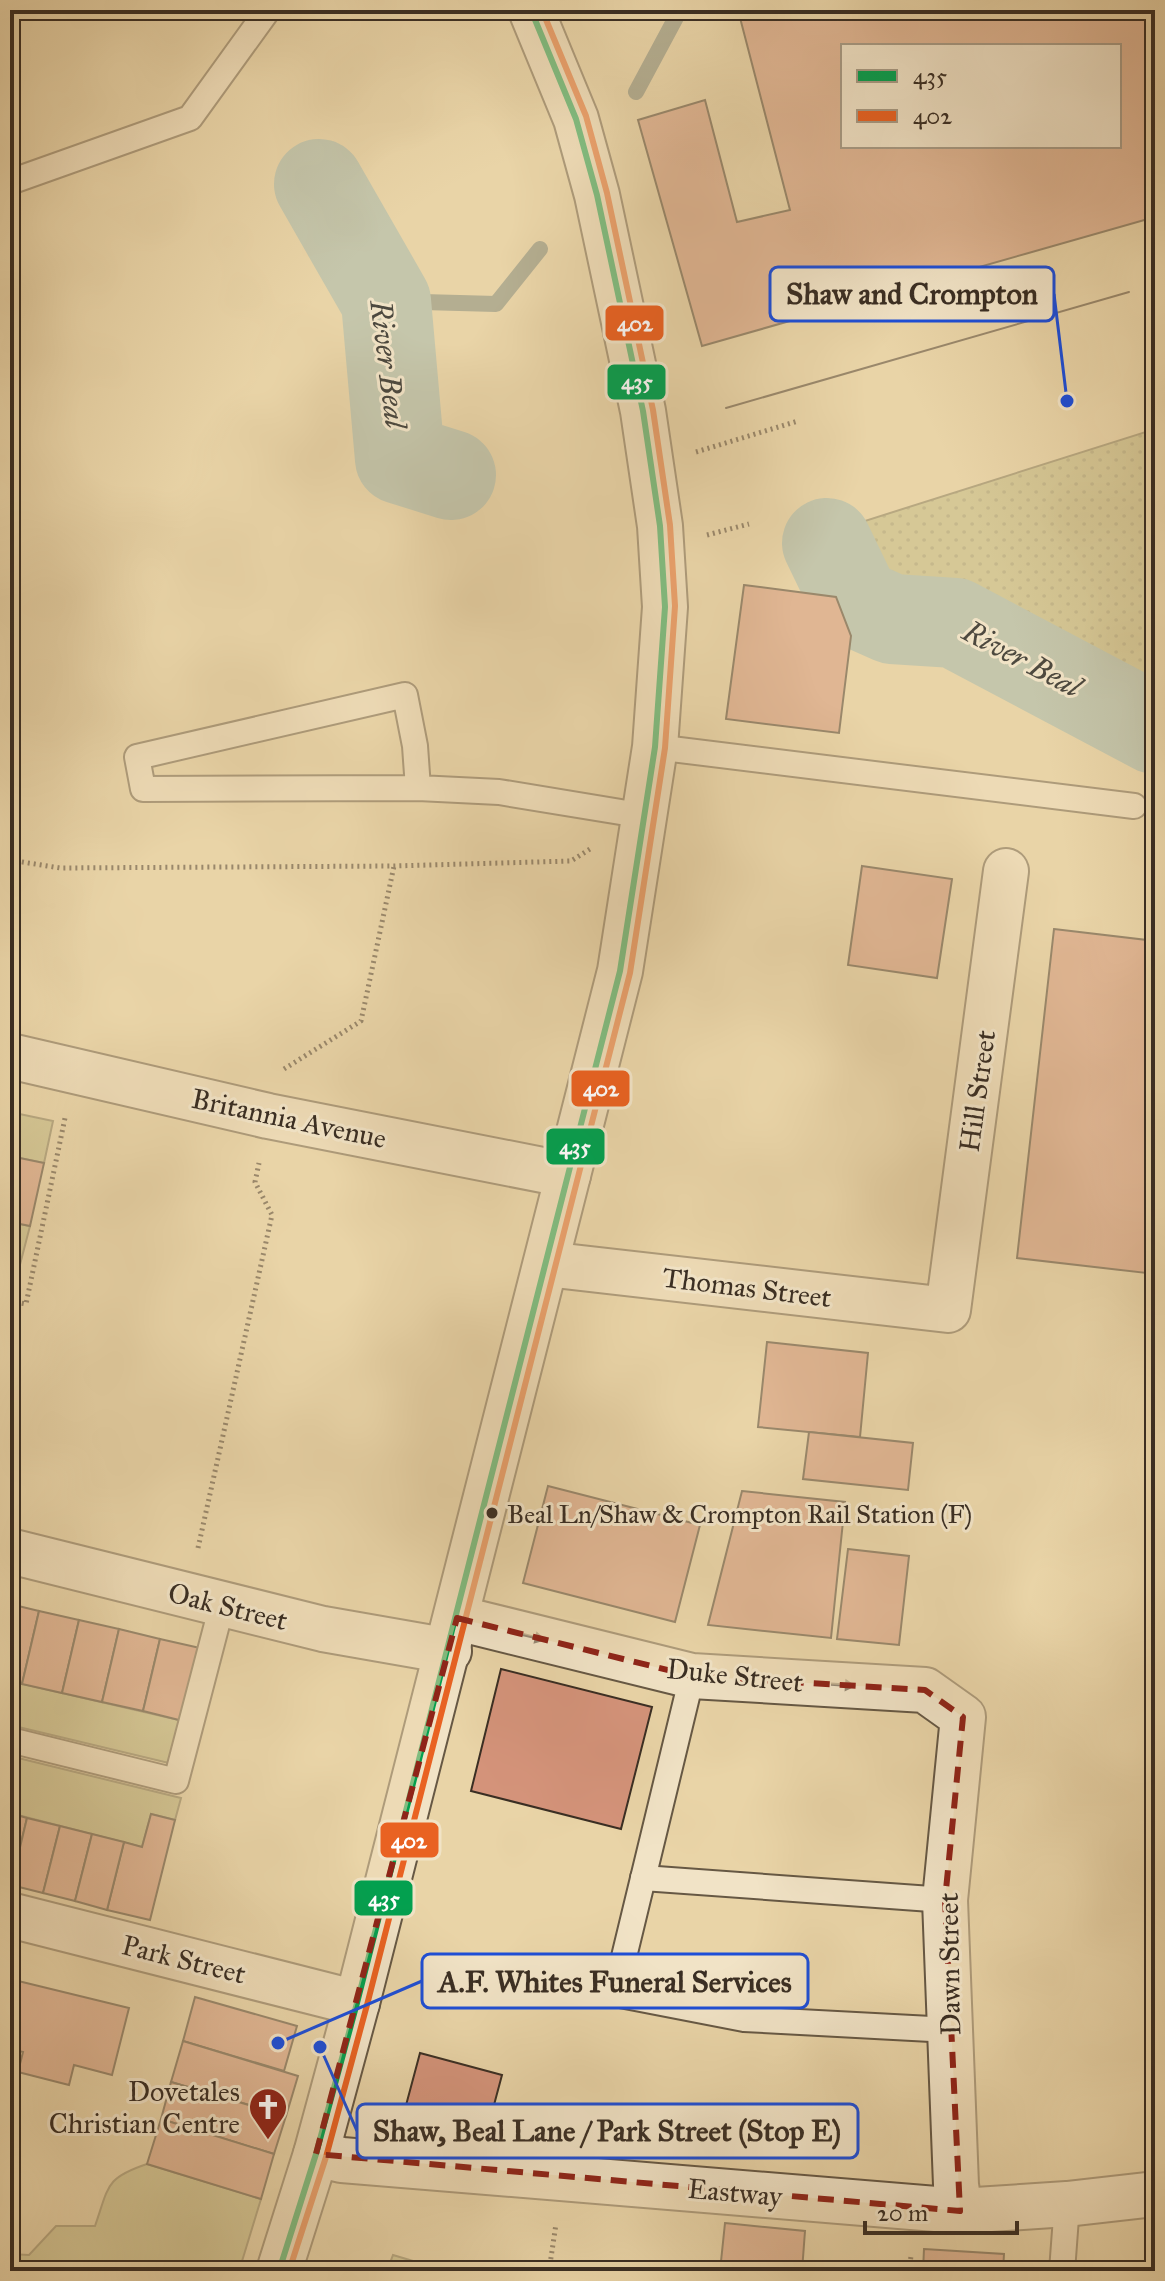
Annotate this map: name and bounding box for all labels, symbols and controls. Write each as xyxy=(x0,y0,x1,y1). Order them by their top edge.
legend xyxy=(841,44,1121,148)
text: 435 xyxy=(913,61,947,91)
text: 402 xyxy=(913,101,952,131)
callout: Shaw and Crompton xyxy=(770,267,1054,321)
text: Shaw and Crompton xyxy=(786,276,1039,312)
water label: River Beal xyxy=(362,297,414,433)
line badge: 402 xyxy=(604,304,665,342)
text: 402 xyxy=(617,310,654,337)
line badge: 435 xyxy=(606,363,667,401)
text: 435 xyxy=(621,368,653,395)
water label: River Beal xyxy=(956,612,1090,706)
street label: Hill Street xyxy=(952,1028,1003,1154)
line badge: 402 xyxy=(570,1069,631,1108)
text: 402 xyxy=(583,1075,620,1102)
street label: Britannia Avenue xyxy=(188,1081,389,1156)
line badge: 435 xyxy=(545,1127,606,1166)
text: 435 xyxy=(559,1133,591,1160)
street label: Thomas Street xyxy=(660,1260,834,1315)
place label: Beal Ln/Shaw & Crompton Rail Station (F) xyxy=(507,1498,972,1530)
marker: Beal Ln/Shaw & Crompton Rail Station (F) xyxy=(484,1505,500,1521)
street label: Oak Street xyxy=(165,1575,291,1638)
one-way arrow xyxy=(520,1631,545,1643)
street label: Duke Street xyxy=(665,1651,805,1700)
one-way arrow xyxy=(831,1679,856,1692)
line badge: 402 xyxy=(379,1821,440,1859)
text: 402 xyxy=(391,1827,428,1854)
line badge: 435 xyxy=(353,1879,414,1917)
text: 435 xyxy=(368,1885,400,1912)
street label: Dawn Street xyxy=(931,1892,968,2036)
street label: Park Street xyxy=(118,1927,249,1992)
callout: A.F. Whites Funeral Services xyxy=(422,1954,808,2008)
text: A.F. Whites Funeral Services xyxy=(436,1964,792,2000)
place label: Dovetales Christian Centre xyxy=(49,2074,240,2141)
church icon: Dovetales Christian Centre xyxy=(247,2086,289,2141)
callout: Shaw, Beal Lane / Park Street (Stop E) xyxy=(357,2104,858,2158)
text: Shaw, Beal Lane / Park Street (Stop E) xyxy=(373,2113,841,2150)
street label: Eastway xyxy=(686,2171,785,2214)
scale bar xyxy=(865,2185,1017,2235)
text: 20 m xyxy=(877,2198,928,2228)

